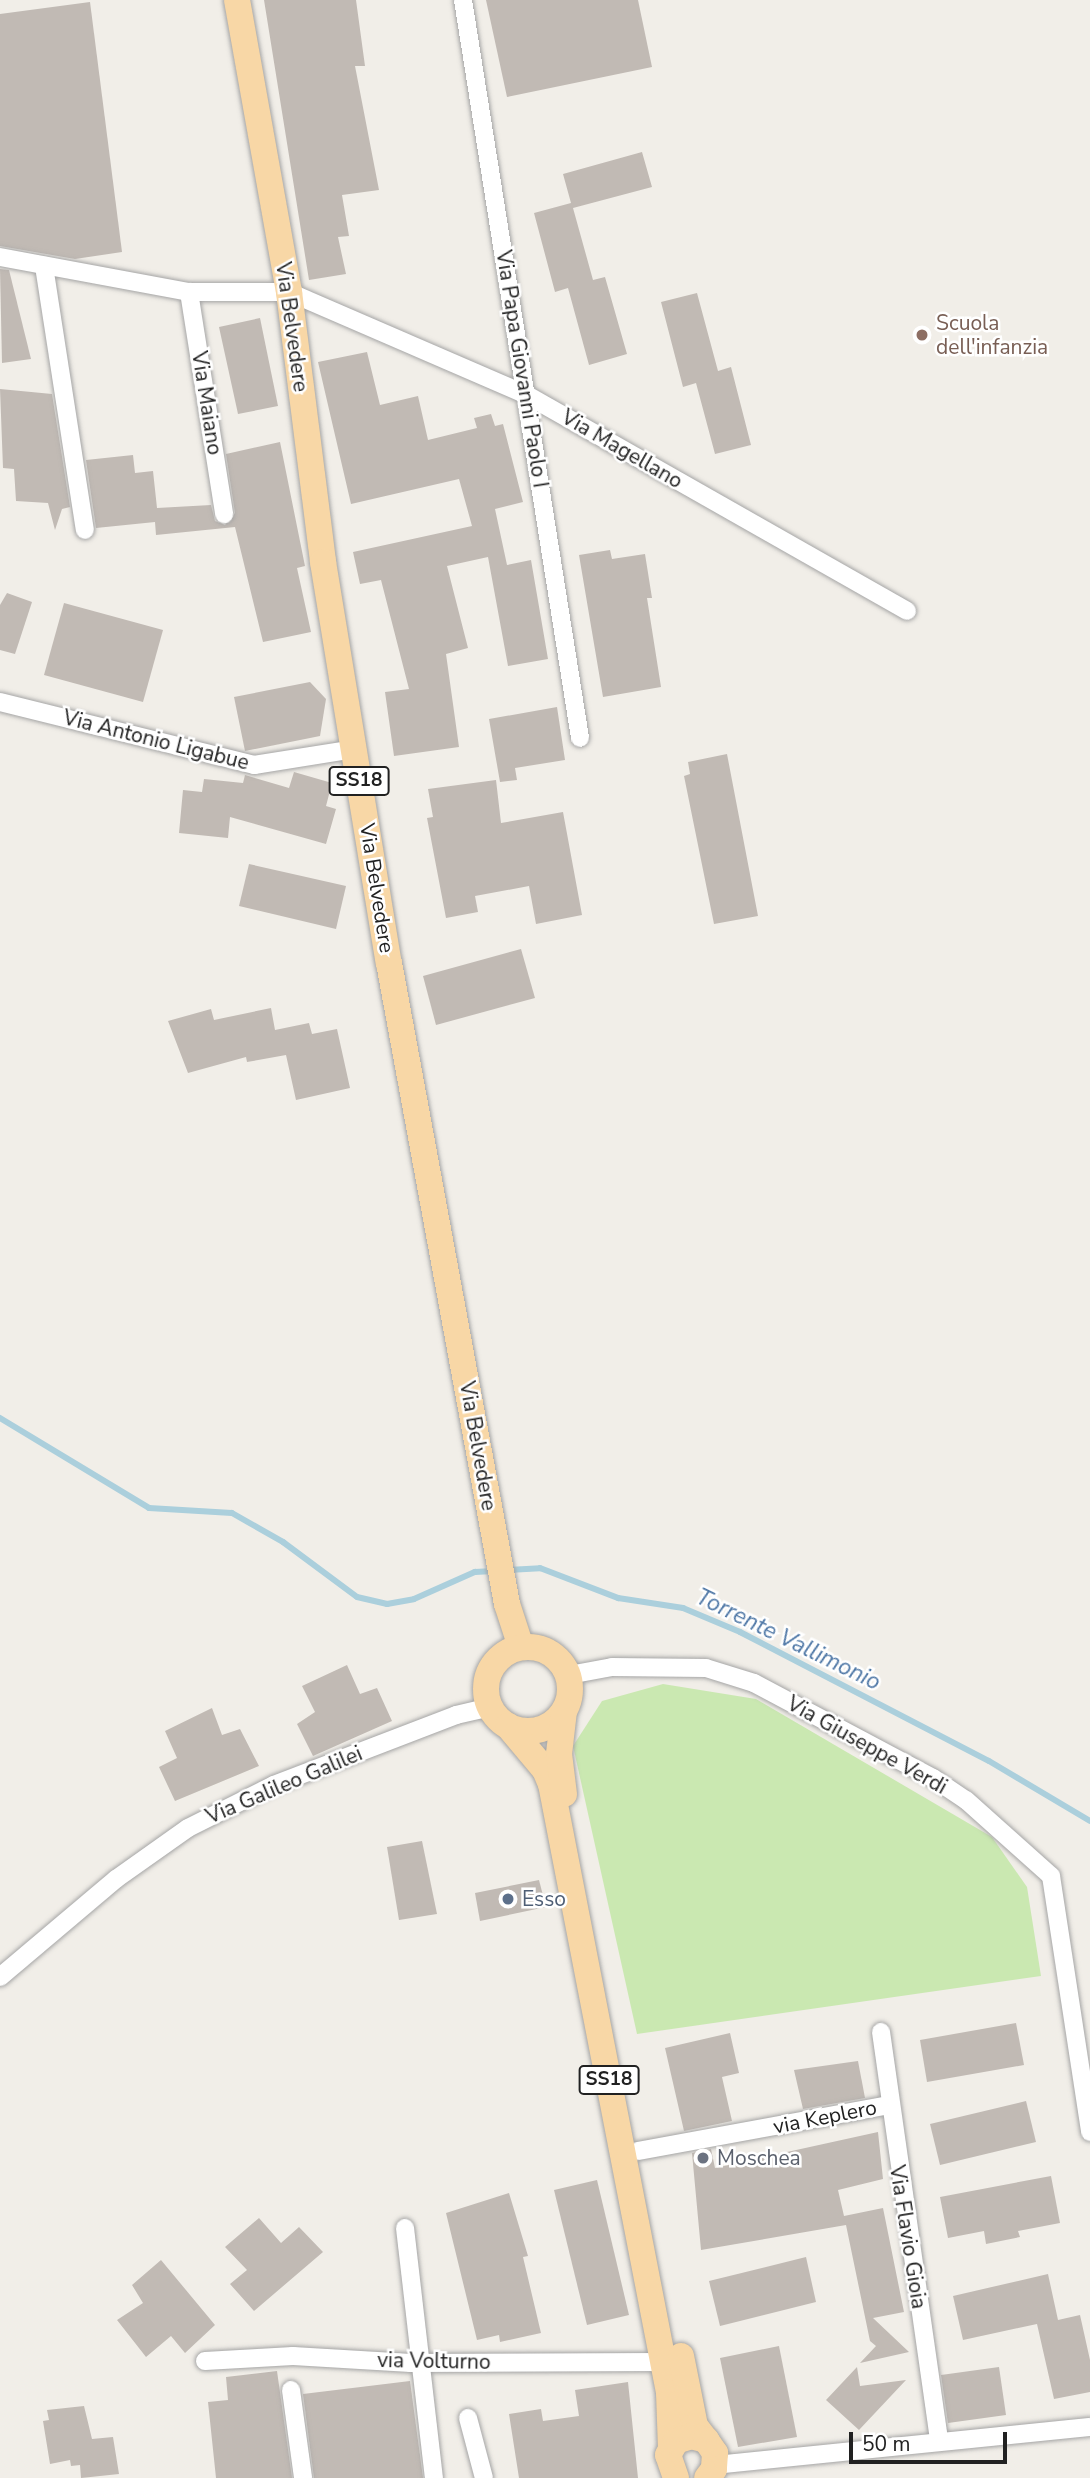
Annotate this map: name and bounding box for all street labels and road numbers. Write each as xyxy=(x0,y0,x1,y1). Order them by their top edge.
street label: Via Papa Giovanni Paolo I xyxy=(491,248,553,490)
street label: Via Belvedere xyxy=(270,260,314,394)
street label: Via Maiano xyxy=(186,349,228,457)
street label: Via Magellano xyxy=(557,404,687,494)
street label: Via Antonio Ligabue xyxy=(60,705,252,775)
road number: SS18 xyxy=(328,766,390,796)
street label: Via Belvedere xyxy=(354,821,400,955)
street label: Via Belvedere xyxy=(454,1379,502,1513)
street label: Via Giuseppe Verdi xyxy=(783,1691,951,1799)
street label: Via Galileo Galilei xyxy=(202,1741,366,1829)
road number: SS18 xyxy=(578,2064,640,2096)
street label: via Keplero xyxy=(771,2095,879,2139)
street label: Via Flavio Gioia xyxy=(884,2163,932,2311)
street label: via Volturno xyxy=(377,2347,491,2375)

